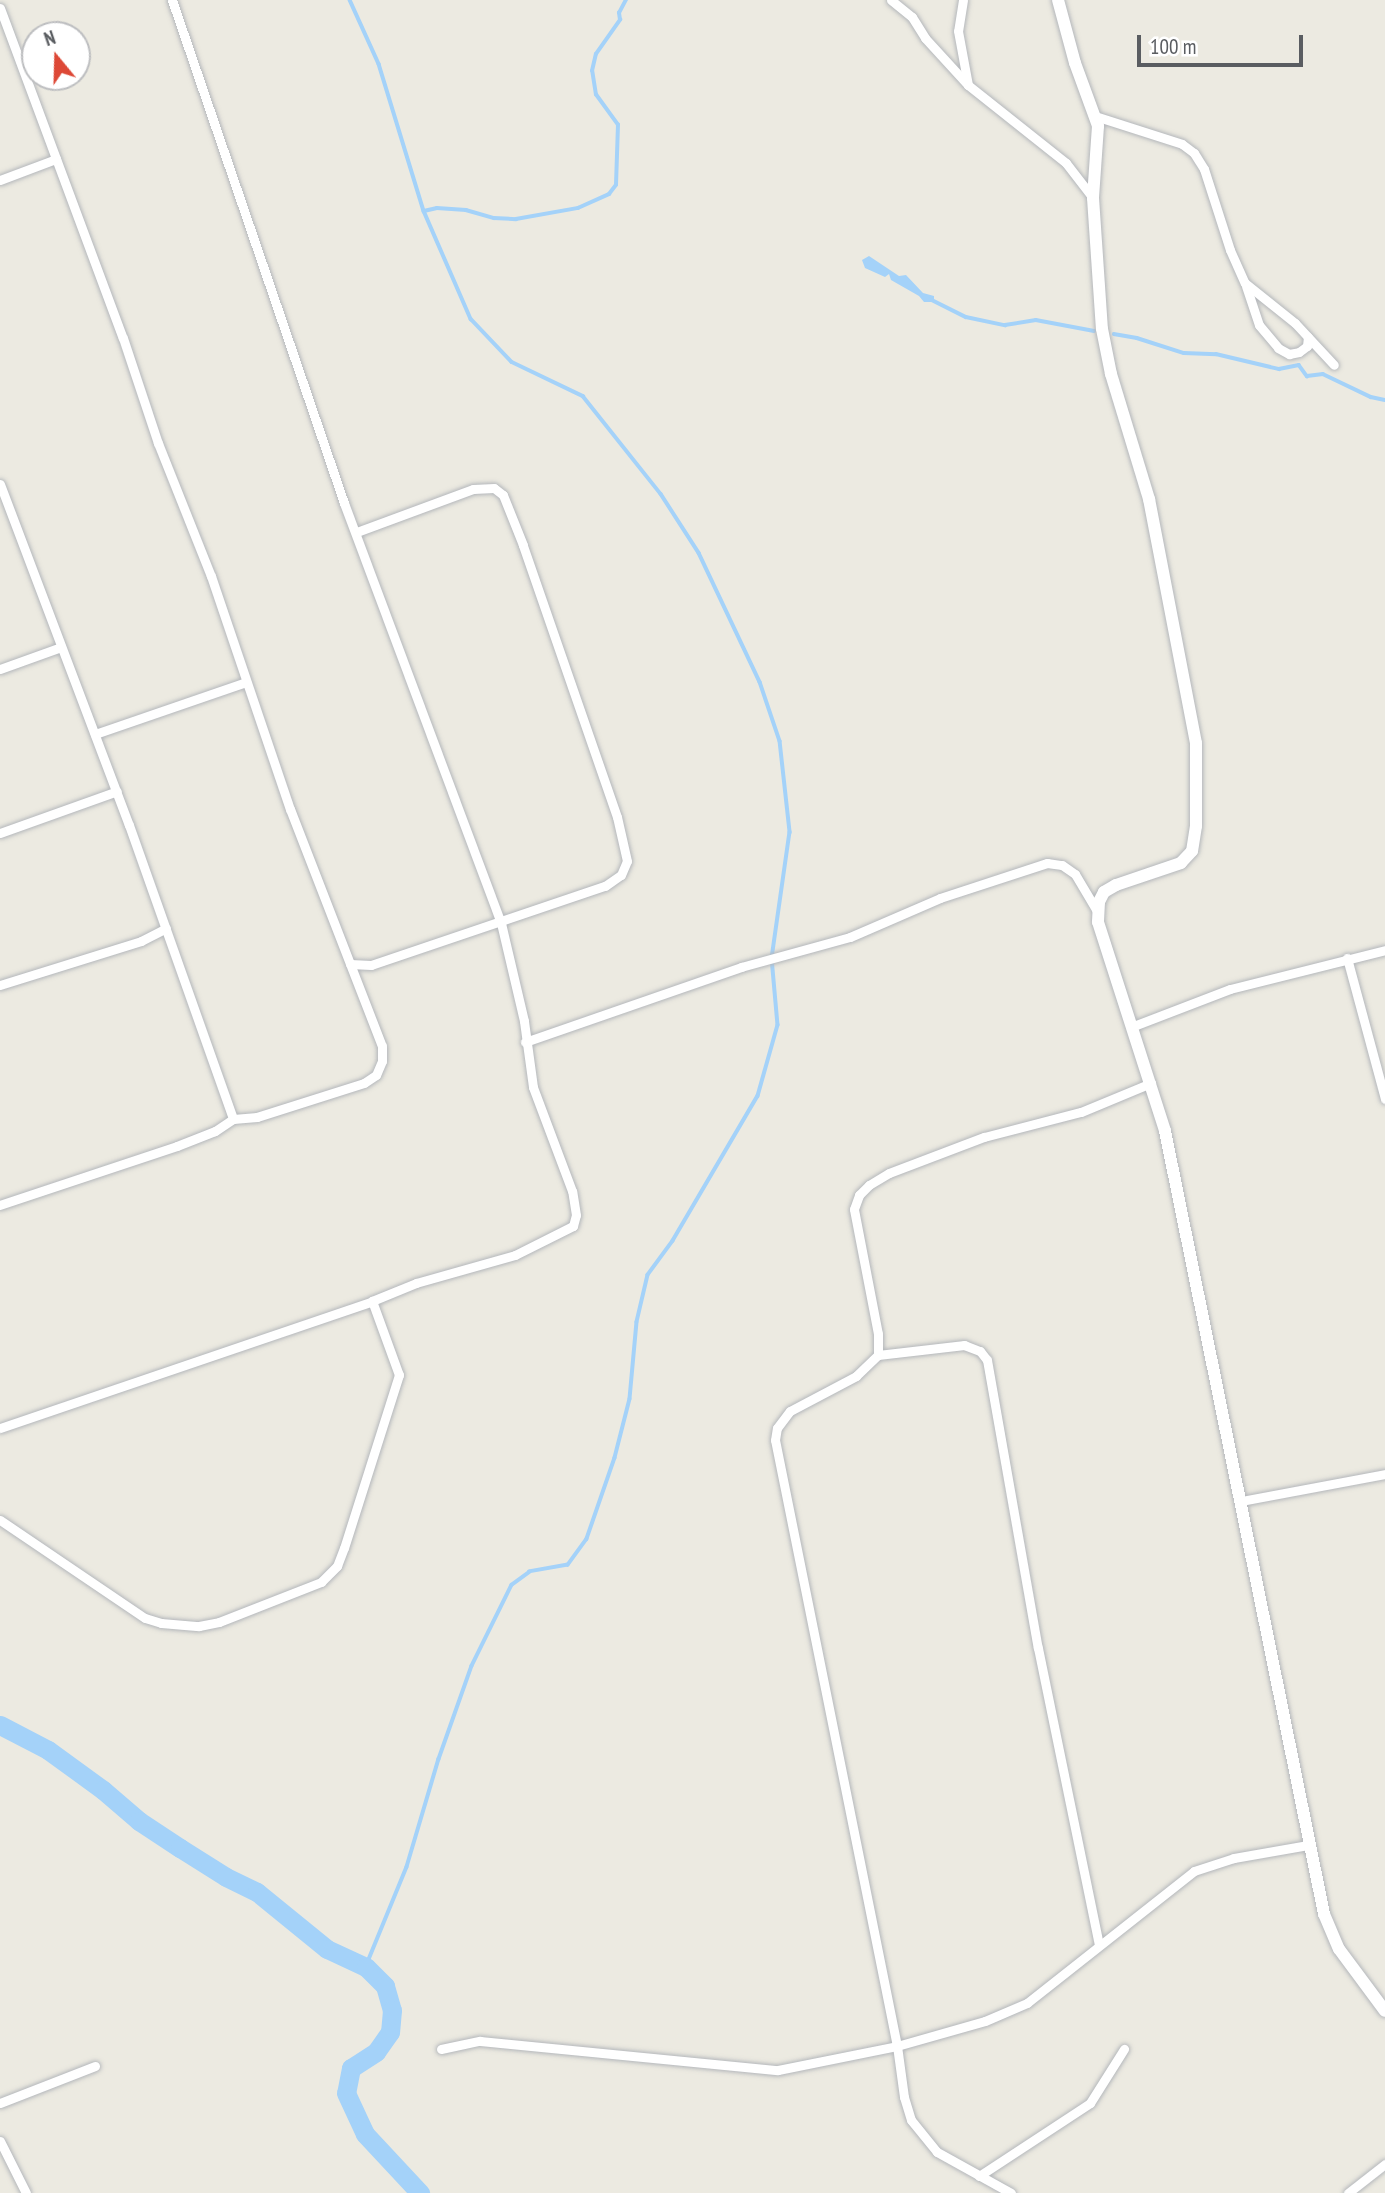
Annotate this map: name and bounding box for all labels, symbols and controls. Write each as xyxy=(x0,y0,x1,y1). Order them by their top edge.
north arrow xyxy=(21,21,91,91)
scale bar xyxy=(1140,21,1306,65)
text: N xyxy=(41,25,59,51)
text: 100 m xyxy=(1150,33,1196,60)

